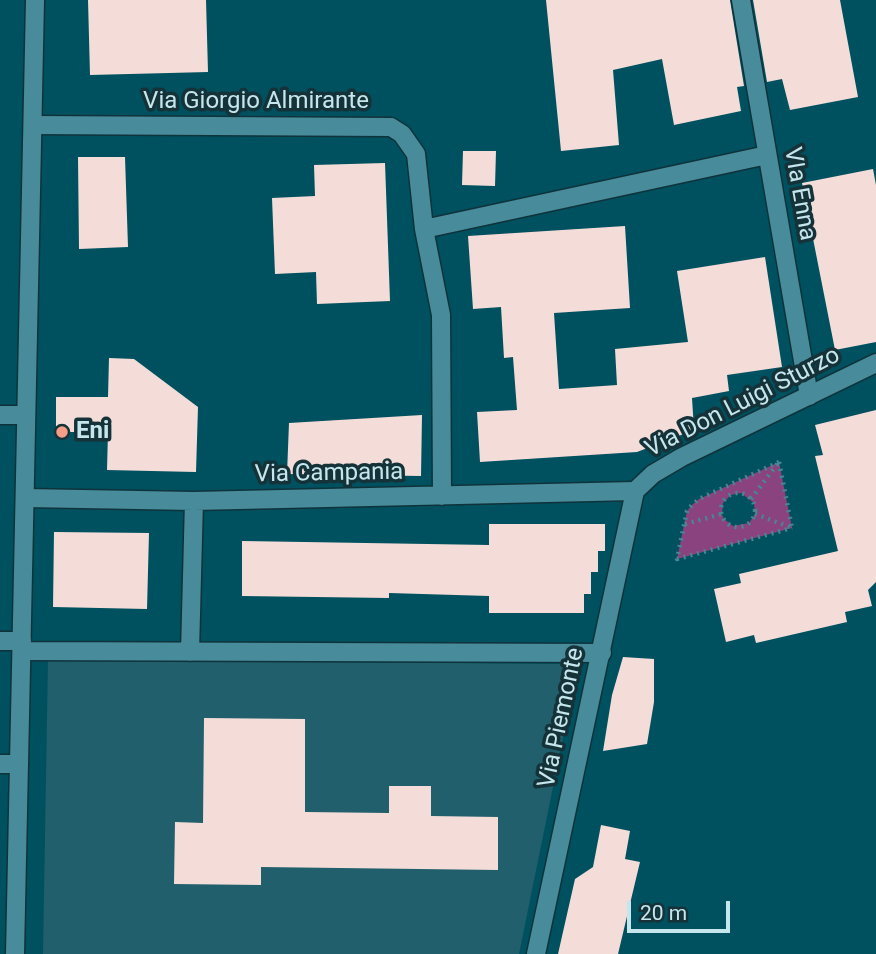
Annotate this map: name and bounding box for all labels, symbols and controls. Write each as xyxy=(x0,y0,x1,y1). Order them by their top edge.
street label: Via Giorgio Almirante xyxy=(143,88,369,116)
street label: VIa Enna xyxy=(777,145,821,243)
street label: Via Don Luigi Sturzo xyxy=(641,342,845,464)
place label: Eni xyxy=(76,418,109,446)
marker: Eni xyxy=(54,424,70,440)
street label: Via Campania xyxy=(254,458,404,490)
street label: Via Piemonte xyxy=(533,645,591,791)
scale bar xyxy=(631,888,734,932)
text: 20 m xyxy=(640,901,687,925)

